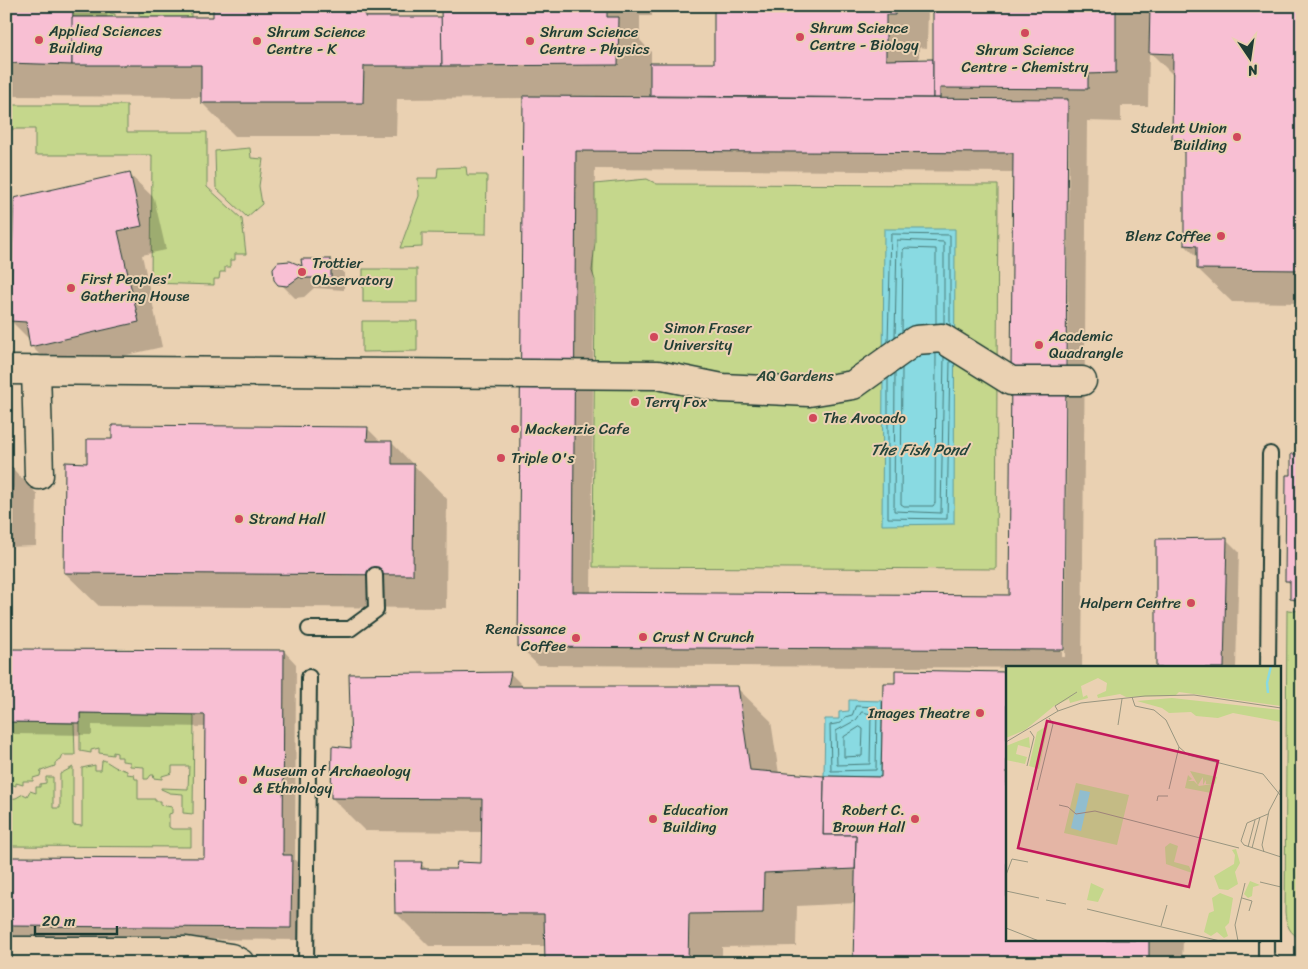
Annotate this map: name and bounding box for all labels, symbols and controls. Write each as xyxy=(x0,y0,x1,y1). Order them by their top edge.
place label: Shrum Science Centre - Biology xyxy=(810,15,919,58)
place label: Applied Sciences Building xyxy=(48,18,162,61)
place label: Shrum Science Centre - K xyxy=(267,19,366,62)
place label: Shrum Science Centre - Physics xyxy=(540,19,650,62)
marker: Shrum Science Centre - Chemistry xyxy=(1019,27,1031,39)
marker: Shrum Science Centre - Biology xyxy=(794,31,806,43)
north arrow xyxy=(1226,32,1276,82)
marker: Applied Sciences Building xyxy=(33,34,45,46)
marker: Shrum Science Centre - K xyxy=(251,35,263,47)
marker: Shrum Science Centre - Physics xyxy=(524,35,536,47)
place label: Shrum Science Centre - Chemistry xyxy=(962,37,1089,80)
text: N xyxy=(1245,57,1261,84)
place label: Student Union Building xyxy=(1131,115,1227,158)
marker: Student Union Building xyxy=(1231,131,1243,143)
place label: Blenz Coffee xyxy=(1125,223,1211,249)
marker: Blenz Coffee xyxy=(1215,230,1227,242)
place label: Trottier Observatory xyxy=(312,250,393,293)
place label: First Peoples' Gathering House xyxy=(81,266,190,309)
marker: Trottier Observatory xyxy=(296,266,308,278)
marker: First Peoples' Gathering House xyxy=(65,282,77,294)
place label: Simon Fraser University xyxy=(664,315,752,358)
place label: Academic Quadrangle xyxy=(1048,323,1124,366)
marker: Simon Fraser University xyxy=(648,331,660,343)
marker: Academic Quadrangle xyxy=(1033,339,1045,351)
park label: AQ Gardens xyxy=(755,363,834,389)
place label: Terry Fox xyxy=(645,389,707,415)
marker: Terry Fox xyxy=(629,396,641,408)
place label: The Avocado xyxy=(823,405,906,431)
marker: The Avocado xyxy=(807,412,819,424)
place label: Mackenzie Cafe xyxy=(525,416,630,442)
marker: Mackenzie Cafe xyxy=(509,423,521,435)
water label: The Fish Pond xyxy=(871,435,972,464)
place label: Triple O's xyxy=(511,445,574,471)
marker: Triple O's xyxy=(495,452,507,464)
place label: Strand Hall xyxy=(249,506,326,532)
marker: Strand Hall xyxy=(233,513,245,525)
place label: Halpern Centre xyxy=(1080,590,1181,616)
marker: Halpern Centre xyxy=(1185,597,1197,609)
place label: Renaissance Coffee xyxy=(486,616,566,659)
place label: Crust N Crunch xyxy=(653,624,755,650)
marker: Crust N Crunch xyxy=(637,631,649,643)
marker: Renaissance Coffee xyxy=(570,632,582,644)
inset map xyxy=(1006,666,1280,942)
place label: Images Theatre xyxy=(867,700,970,726)
marker: Images Theatre xyxy=(974,707,986,719)
place label: Museum of Archaeology & Ethnology xyxy=(253,758,411,801)
marker: Museum of Archaeology & Ethnology xyxy=(237,774,249,786)
place label: Education Building xyxy=(663,797,728,840)
place label: Robert C. Brown Hall xyxy=(833,797,906,840)
marker: Education Building xyxy=(647,813,659,825)
marker: Robert C. Brown Hall xyxy=(909,813,921,825)
scale bar xyxy=(35,904,118,936)
text: 20 m xyxy=(42,908,76,934)

